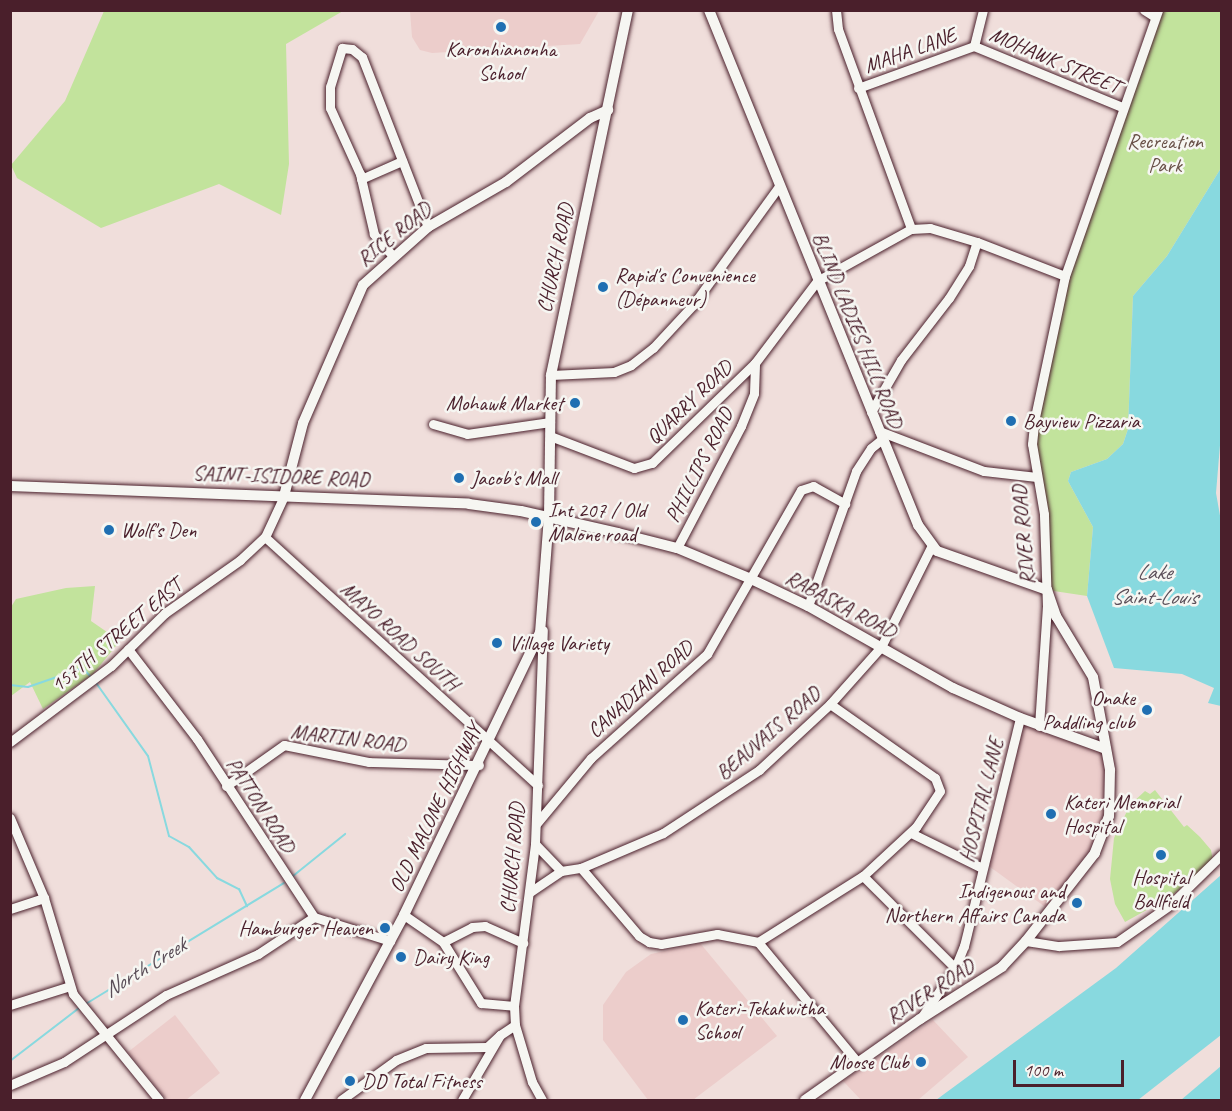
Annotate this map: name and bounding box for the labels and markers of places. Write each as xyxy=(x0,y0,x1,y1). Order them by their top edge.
marker: Karonhianonha School xyxy=(494,20,508,34)
place label: Karonhianonha School xyxy=(446,36,556,86)
place label: Rapid's Convenience (Dépanneur) xyxy=(615,262,754,312)
marker: Rapid's Convenience (Dépanneur) xyxy=(596,280,610,294)
place label: Mohawk Market xyxy=(445,390,563,416)
marker: Mohawk Market xyxy=(568,396,582,410)
place label: Bayview Pizzaria xyxy=(1023,408,1140,434)
marker: Bayview Pizzaria xyxy=(1004,414,1018,428)
place label: Jacob's Mall xyxy=(471,465,556,491)
marker: Jacob's Mall xyxy=(452,471,466,485)
place label: Int 207 / Old Malone road xyxy=(548,497,646,547)
marker: Int 207 / Old Malone road xyxy=(529,515,543,529)
place label: Wolf's Den xyxy=(121,517,197,543)
marker: Wolf's Den xyxy=(102,523,116,537)
place label: Village Variety xyxy=(509,630,609,656)
marker: Village Variety xyxy=(490,636,504,650)
place label: Onake Paddling club xyxy=(1043,685,1135,735)
marker: Onake Paddling club xyxy=(1140,703,1154,717)
place label: Kateri Memorial Hospital xyxy=(1064,789,1178,839)
marker: Kateri Memorial Hospital xyxy=(1042,805,1060,823)
marker: Hospital Ballfield xyxy=(1154,848,1168,862)
place label: Hospital Ballfield xyxy=(1132,864,1190,914)
place label: Indigenous and Northern Affairs Canada xyxy=(884,878,1065,928)
marker: Indigenous and Northern Affairs Canada xyxy=(1070,896,1084,910)
place label: Hamburger Heaven xyxy=(239,915,373,941)
marker: Hamburger Heaven xyxy=(378,921,392,935)
place label: Dairy King xyxy=(413,944,490,970)
marker: Dairy King xyxy=(394,950,408,964)
place label: Kateri-Tekakwitha School xyxy=(695,995,825,1045)
marker: Kateri-Tekakwitha School xyxy=(676,1013,690,1027)
place label: Moose Club xyxy=(830,1049,909,1075)
marker: Moose Club xyxy=(914,1055,928,1069)
place label: DD Total Fitness xyxy=(362,1068,482,1094)
marker: DD Total Fitness xyxy=(343,1074,357,1088)

